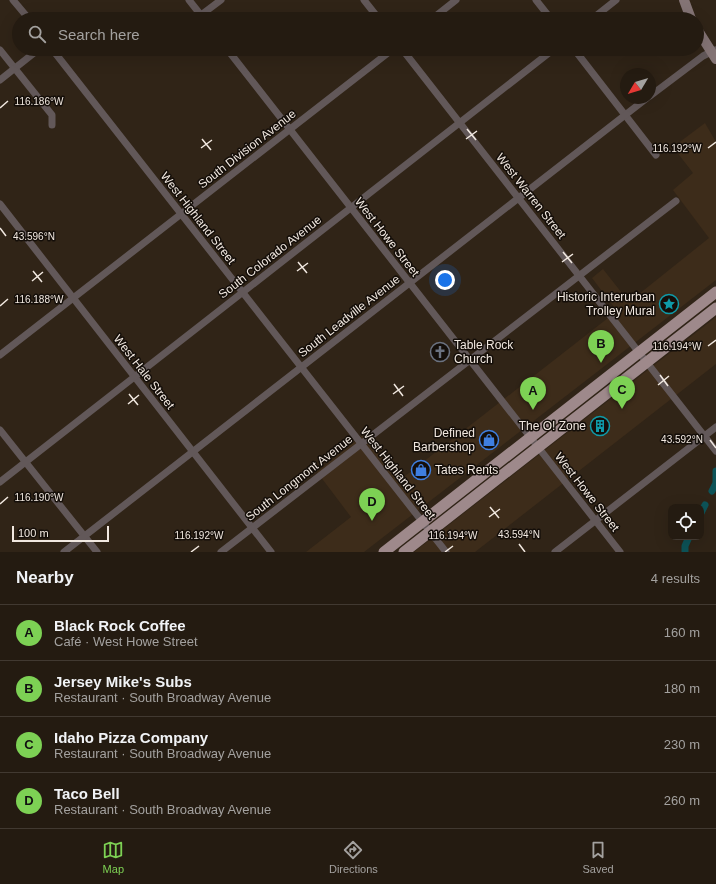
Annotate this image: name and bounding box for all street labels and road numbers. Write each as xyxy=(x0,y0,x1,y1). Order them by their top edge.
street label: South Division Avenue xyxy=(195,106,299,191)
street label: West Warren Street xyxy=(493,150,569,242)
street label: West Highland Street xyxy=(158,169,239,267)
street label: West Howe Street xyxy=(352,195,423,280)
street label: South Colorado Avenue xyxy=(216,212,324,301)
street label: South Leadville Avenue xyxy=(295,272,403,360)
street label: West Hale Street xyxy=(111,332,178,412)
street label: West Highland Street xyxy=(358,424,439,522)
street label: South Longmont Avenue xyxy=(243,432,355,524)
street label: West Howe Street xyxy=(552,450,623,535)

